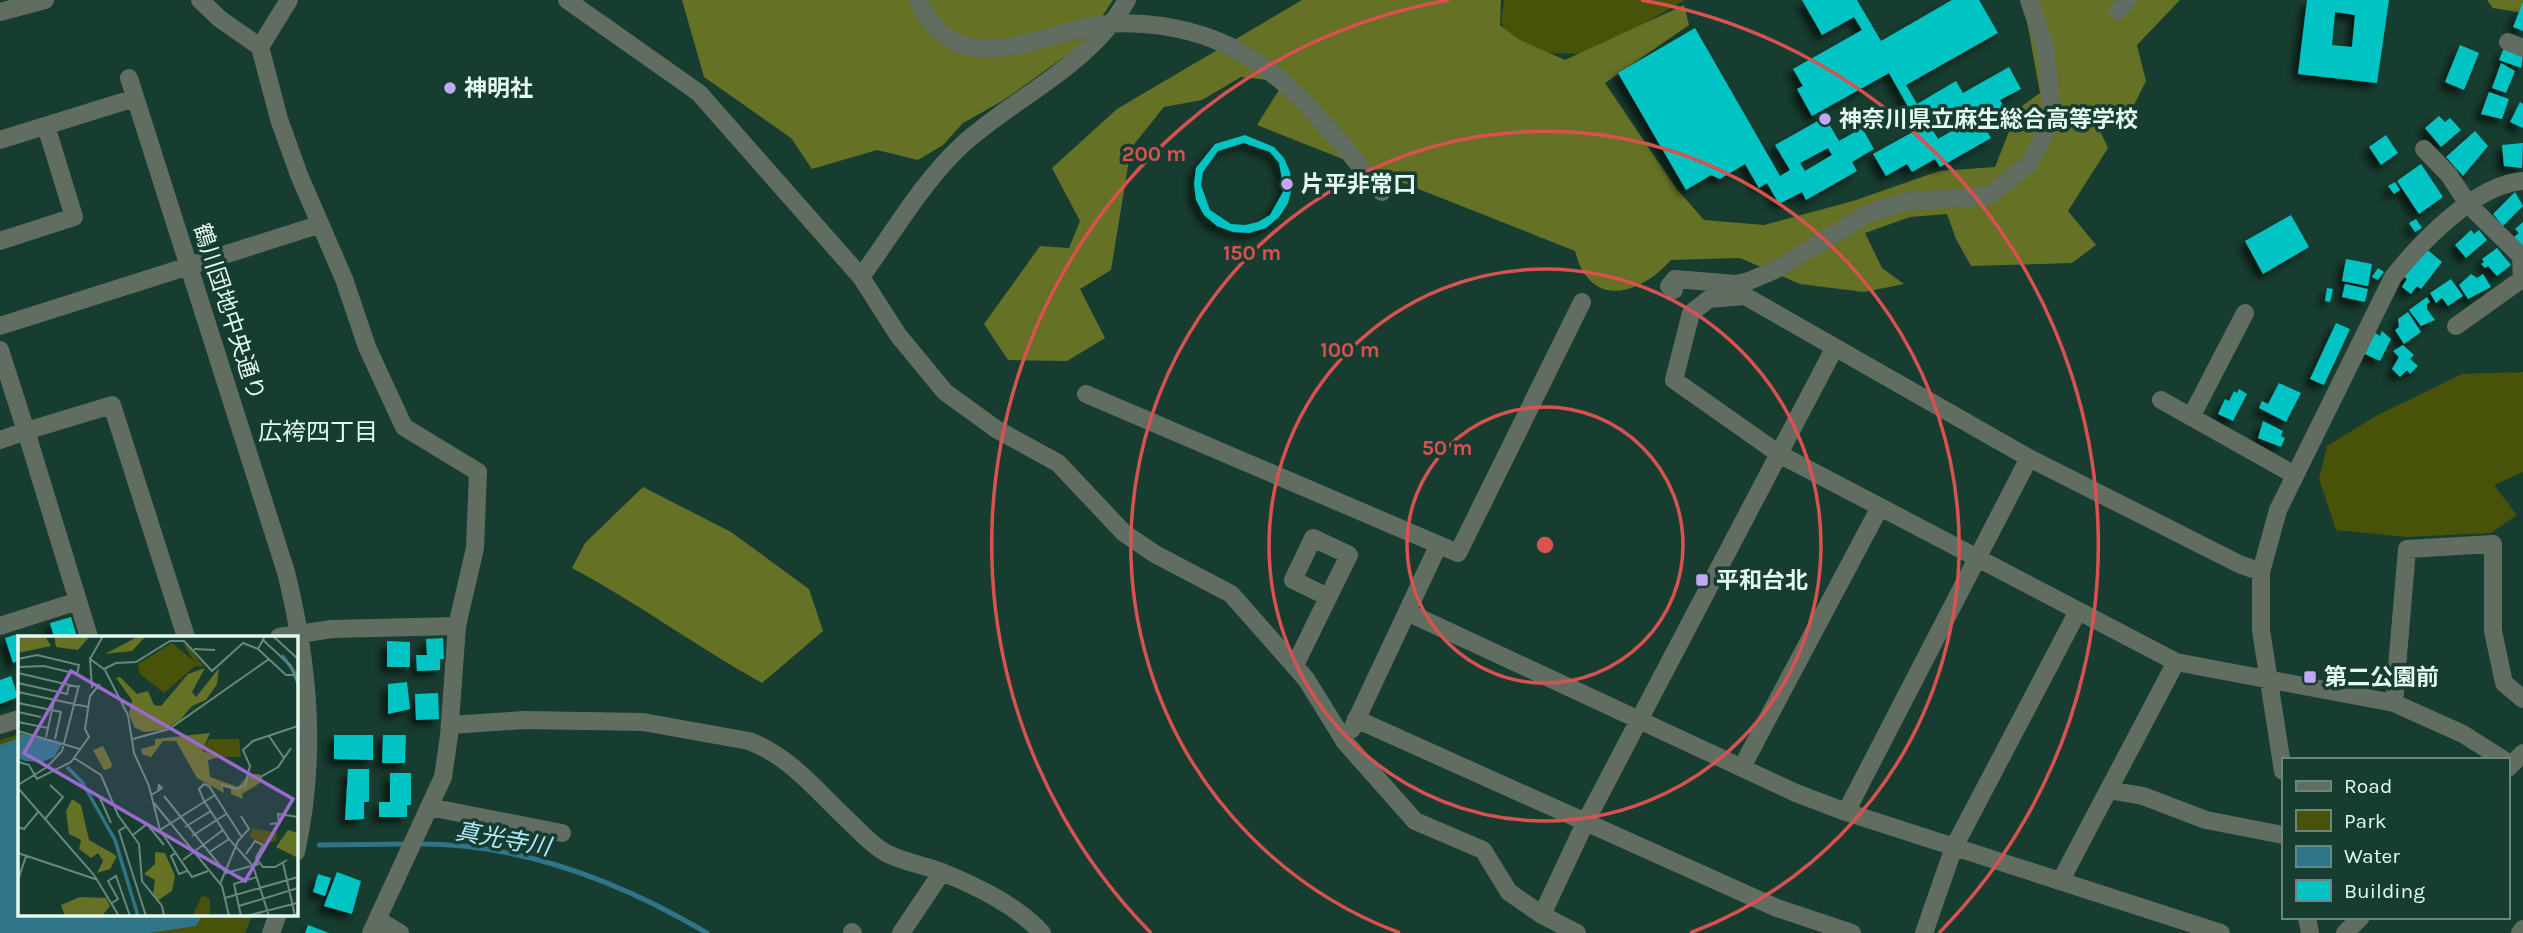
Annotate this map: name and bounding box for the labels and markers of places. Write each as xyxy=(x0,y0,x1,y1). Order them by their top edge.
place label: 神明社 xyxy=(464,75,533,102)
marker: 神明社 xyxy=(442,80,458,96)
place label: 神奈川県立麻生総合高等学校 xyxy=(1839,106,2138,133)
marker: 神奈川県立麻生総合高等学校 xyxy=(1817,111,1833,127)
place label: 片平非常口 xyxy=(1301,171,1416,198)
marker: 片平非常口 xyxy=(1279,176,1295,192)
centre of rings xyxy=(1533,533,1557,557)
place label: 平和台北 xyxy=(1716,567,1808,594)
marker: 平和台北 xyxy=(1694,572,1710,588)
place label: 第二公園前 xyxy=(2324,664,2439,691)
marker: 第二公園前 xyxy=(2302,669,2318,685)

